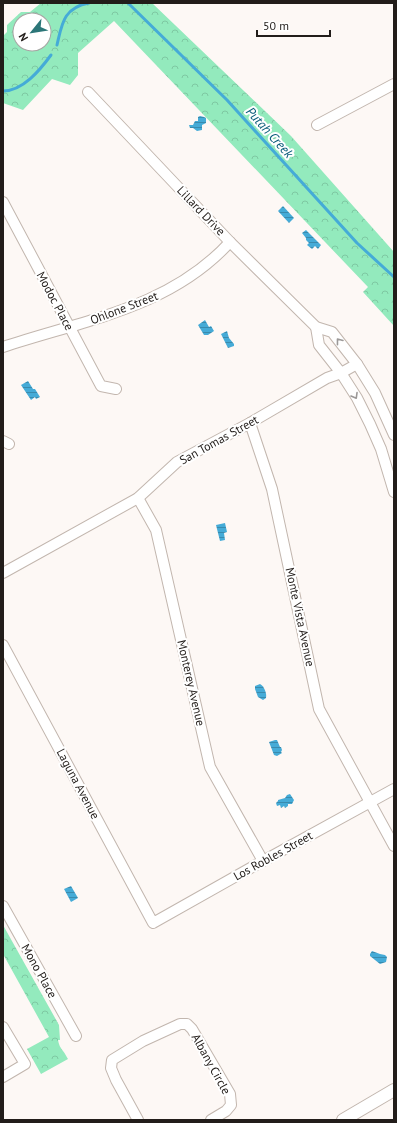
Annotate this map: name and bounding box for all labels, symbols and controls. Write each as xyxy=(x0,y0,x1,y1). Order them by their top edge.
north arrow xyxy=(12,12,52,52)
scale bar xyxy=(257,12,330,38)
text: 50 m xyxy=(263,18,289,33)
text: N xyxy=(15,30,31,44)
water label: Putah Creek xyxy=(242,103,298,162)
street label: Lillard Drive xyxy=(174,183,229,239)
street label: Modoc Place xyxy=(34,269,77,333)
street label: Ohlone Street xyxy=(88,288,160,327)
one-way arrow xyxy=(337,339,344,346)
one-way arrow xyxy=(351,392,358,399)
street label: San Tomas Street xyxy=(177,412,261,467)
street label: Monte Vista Avenue xyxy=(283,566,318,668)
street label: Monterey Avenue xyxy=(174,638,209,727)
street label: Laguna Avenue xyxy=(54,746,103,822)
street label: Los Robles Street xyxy=(231,828,315,883)
street label: Mono Place xyxy=(18,941,60,1000)
street label: Albany Circle xyxy=(189,1031,234,1097)

